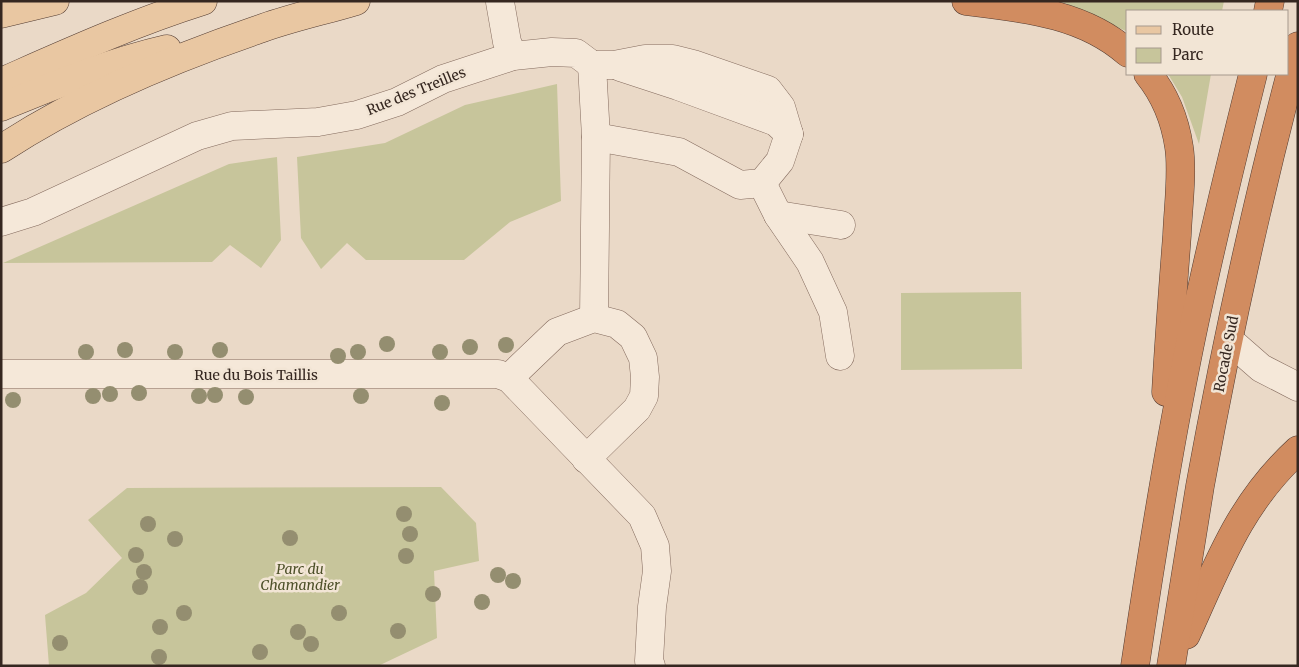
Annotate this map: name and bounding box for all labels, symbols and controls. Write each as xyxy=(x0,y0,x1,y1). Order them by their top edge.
legend xyxy=(1126,10,1289,75)
text: Route xyxy=(1172,20,1214,39)
text: Parc xyxy=(1172,45,1204,64)
street label: Rue des Treilles xyxy=(364,63,468,119)
street label: Rocade Sud xyxy=(1210,314,1242,394)
street label: Rue du Bois Taillis xyxy=(194,366,318,384)
park label: Parc du Chamandier xyxy=(260,560,340,594)

